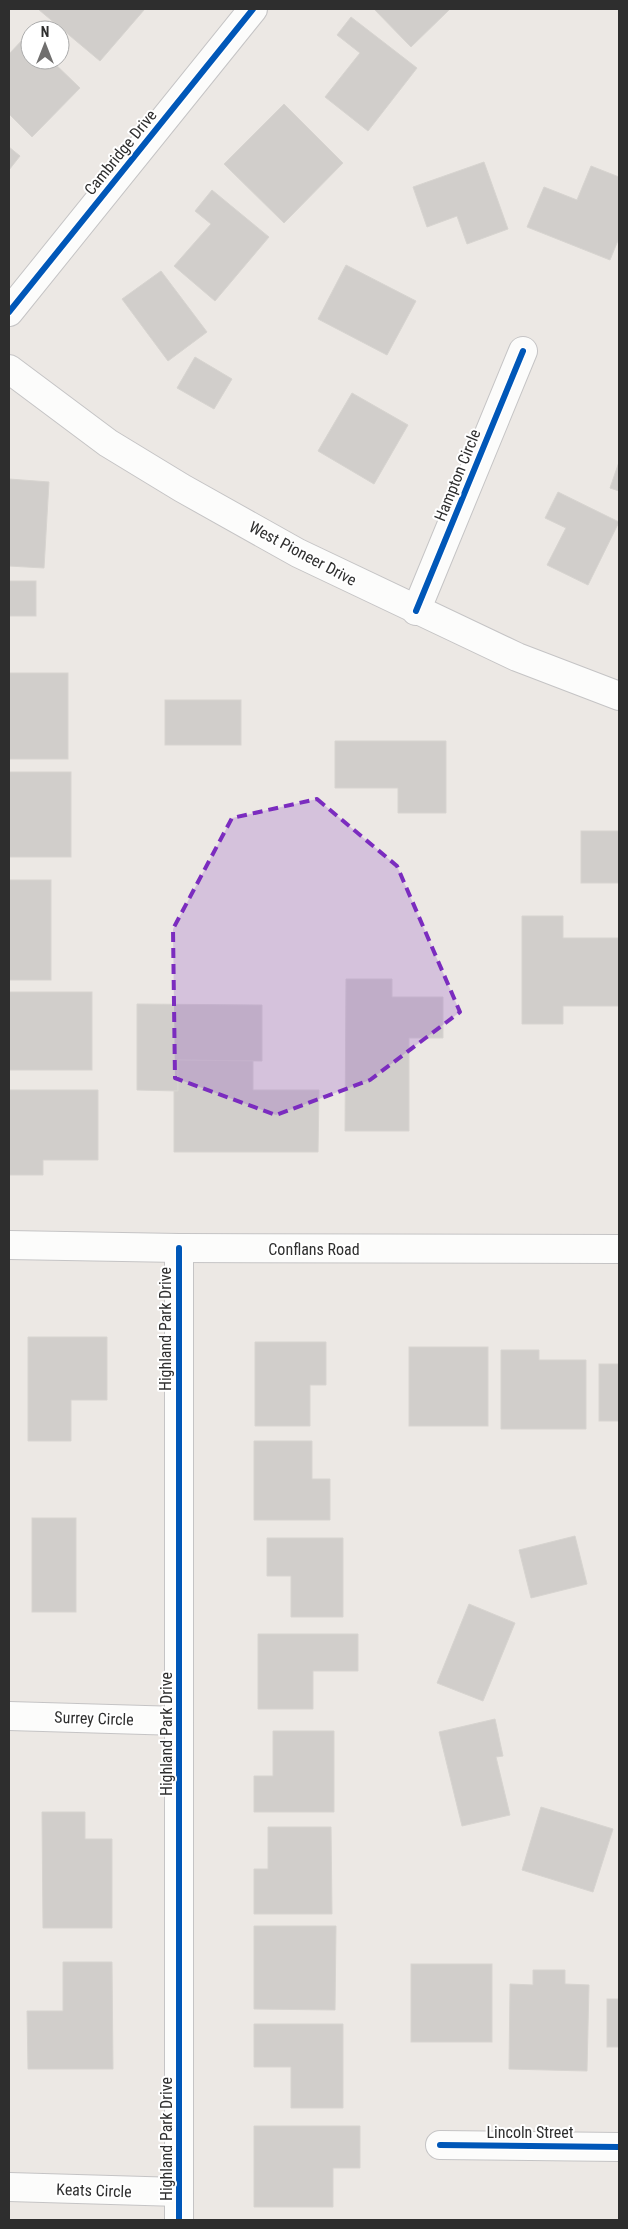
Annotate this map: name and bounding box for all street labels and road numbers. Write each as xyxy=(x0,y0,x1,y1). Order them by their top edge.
street label: Cambridge Drive xyxy=(80,106,161,199)
street label: Hampton Circle xyxy=(430,426,485,524)
street label: West Pioneer Drive xyxy=(246,517,360,590)
street label: Conflans Road xyxy=(268,1240,360,1259)
street label: Highland Park Drive xyxy=(156,1267,175,1391)
street label: Highland Park Drive xyxy=(157,1672,176,1796)
street label: Surrey Circle xyxy=(54,1708,134,1729)
street label: Highland Park Drive xyxy=(157,2077,176,2201)
street label: Lincoln Street xyxy=(486,2123,574,2142)
street label: Keats Circle xyxy=(56,2180,132,2201)

